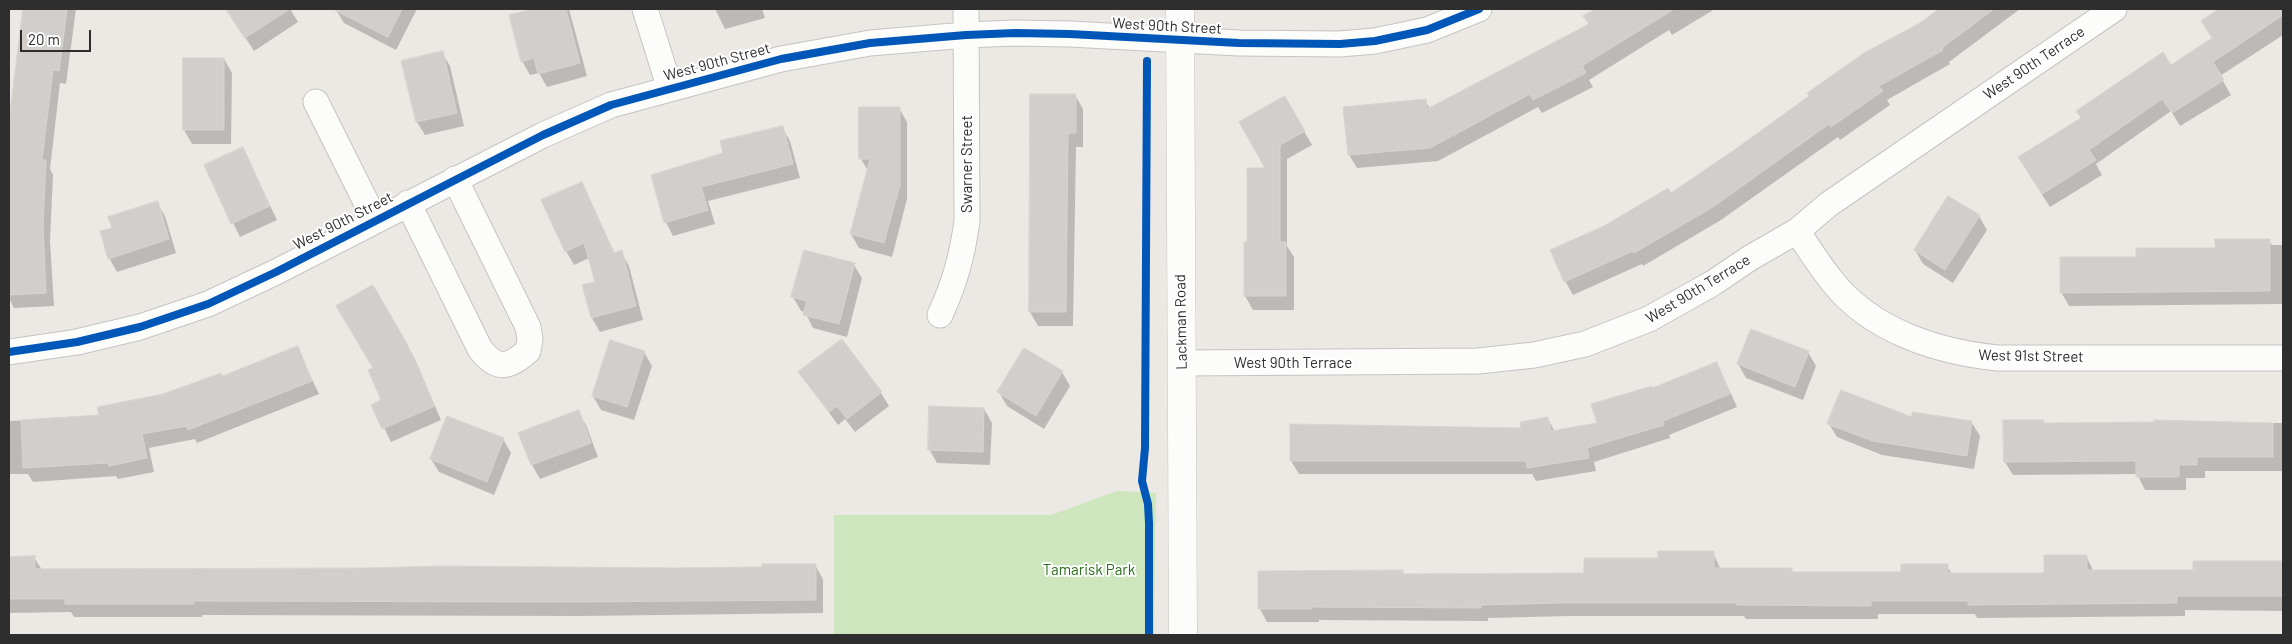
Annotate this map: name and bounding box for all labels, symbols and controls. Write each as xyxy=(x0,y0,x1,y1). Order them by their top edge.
street label: West 90th Street xyxy=(1112,14,1222,38)
scale bar xyxy=(22,20,94,52)
street label: West 90th Terrace xyxy=(1980,22,2088,104)
text: 20 m xyxy=(28,30,60,48)
street label: West 90th Street xyxy=(662,39,772,85)
street label: Swarner Street xyxy=(958,115,976,213)
street label: West 90th Street xyxy=(290,188,396,254)
street label: West 90th Terrace xyxy=(1643,251,1753,327)
street label: Lackman Road xyxy=(1171,274,1191,370)
street label: West 91st Street xyxy=(1978,346,2084,366)
street label: West 90th Terrace xyxy=(1234,354,1352,372)
park label: Tamarisk Park xyxy=(1043,561,1135,579)

